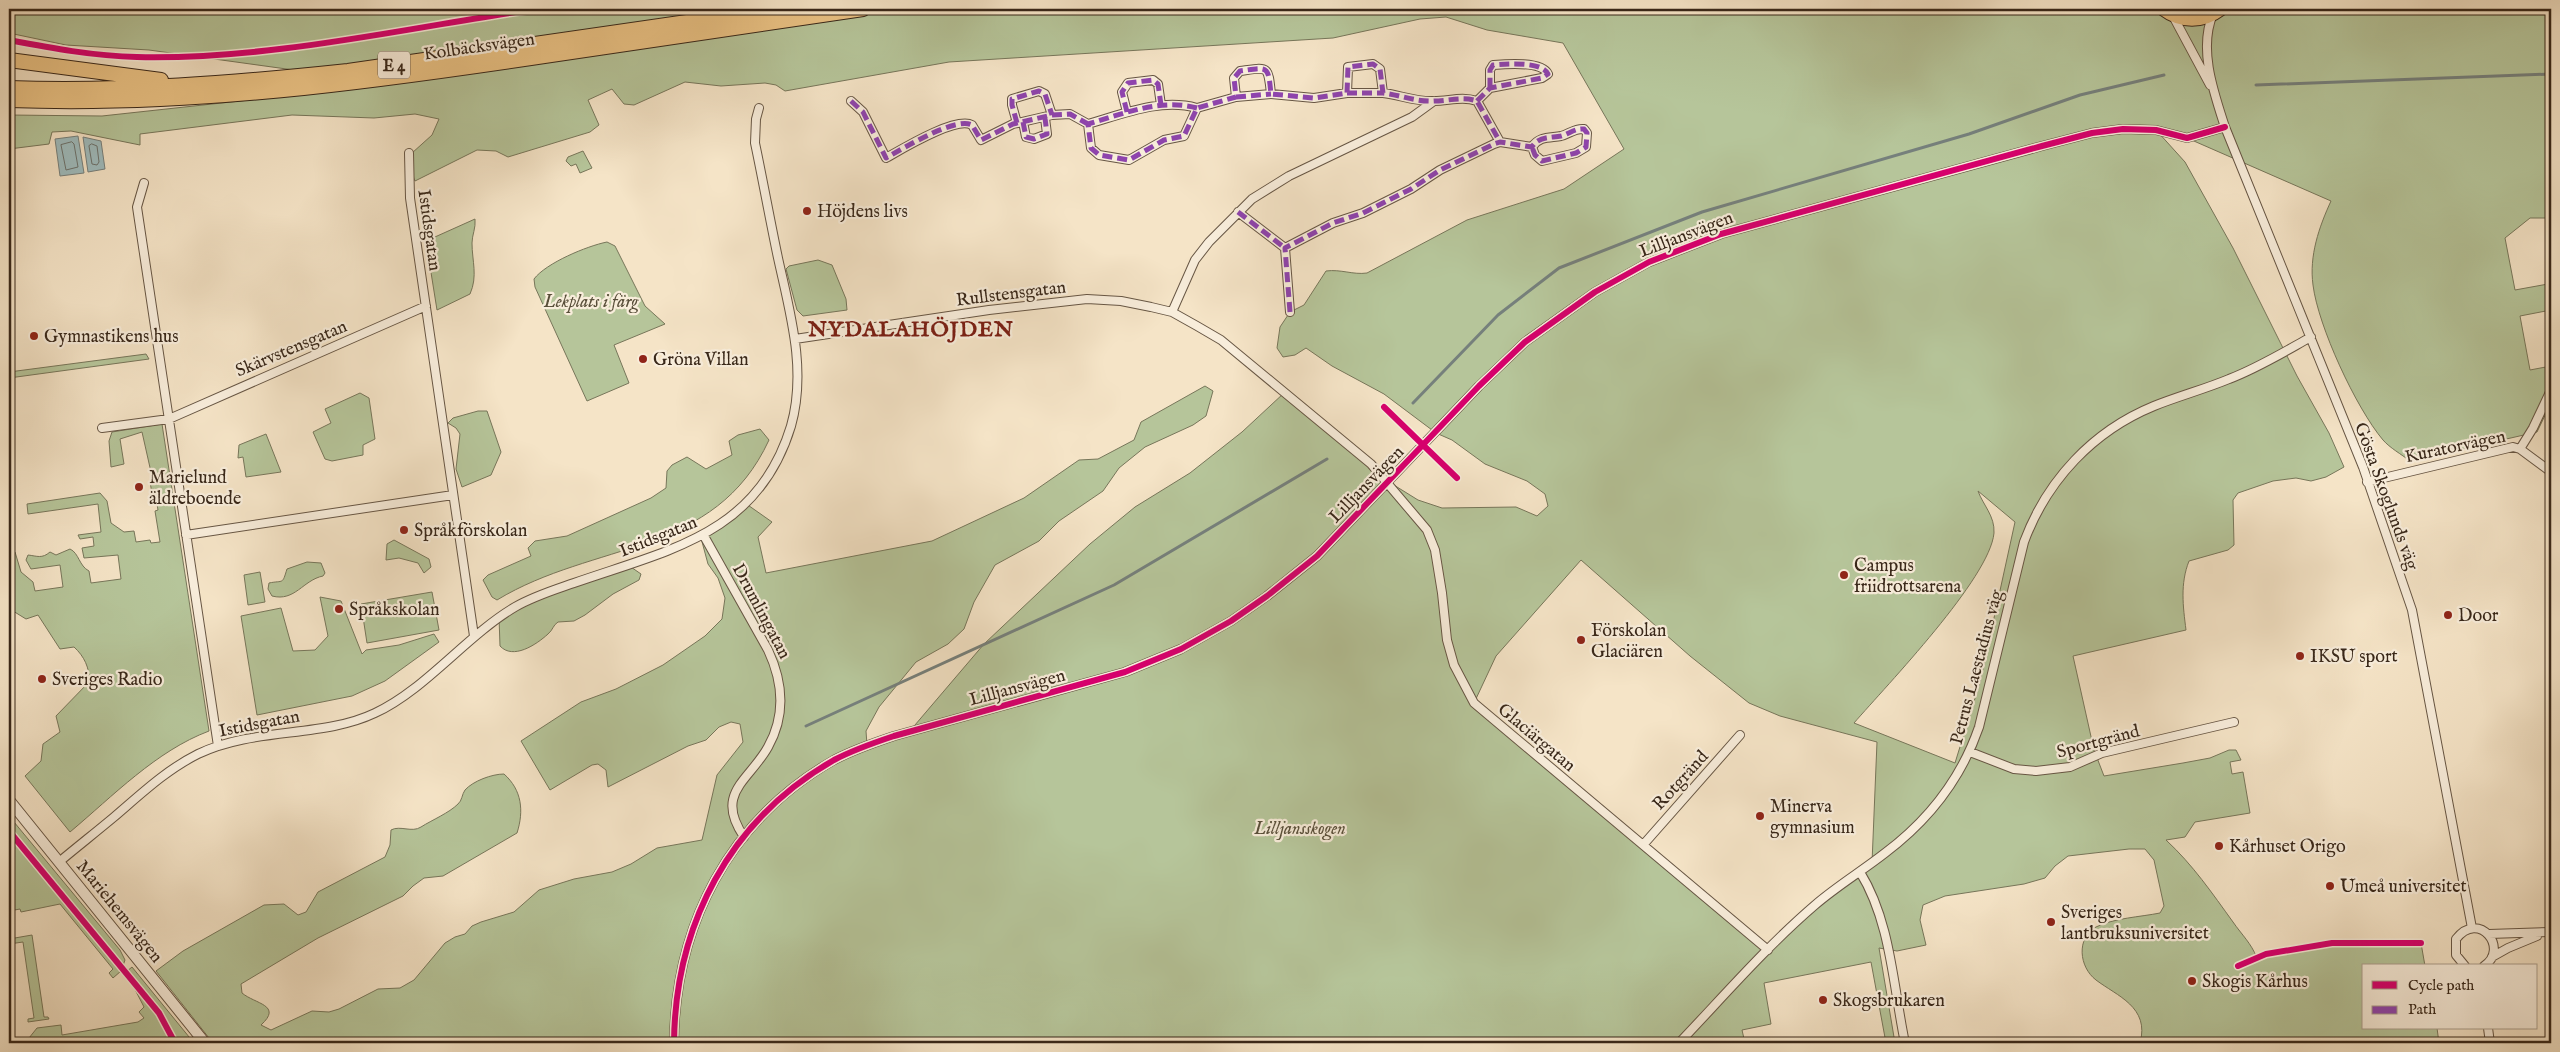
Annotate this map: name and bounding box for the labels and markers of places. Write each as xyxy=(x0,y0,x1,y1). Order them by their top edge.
place label: Höjdens livs xyxy=(817,201,908,224)
marker: Höjdens livs xyxy=(801,205,813,217)
place label: Gymnastikens hus xyxy=(44,326,179,349)
marker: Gymnastikens hus xyxy=(28,330,40,342)
place label: Gröna Villan xyxy=(653,349,749,372)
marker: Gröna Villan xyxy=(637,353,649,365)
place label: Marielund äldreboende xyxy=(149,467,241,511)
marker: Marielund äldreboende xyxy=(133,481,145,493)
place label: Språkförskolan xyxy=(414,520,528,543)
marker: Språkförskolan xyxy=(398,524,410,536)
place label: Campus friidrottsarena xyxy=(1854,555,1962,599)
marker: Campus friidrottsarena xyxy=(1838,569,1850,581)
place label: Språkskolan xyxy=(349,599,440,622)
marker: Språkskolan xyxy=(333,603,345,615)
place label: Door xyxy=(2458,605,2499,628)
marker: Door xyxy=(2442,609,2454,621)
place label: Förskolan Glaciären xyxy=(1591,620,1667,664)
marker: Förskolan Glaciären xyxy=(1575,634,1587,646)
place label: IKSU sport xyxy=(2310,646,2398,669)
marker: IKSU sport xyxy=(2294,650,2306,662)
place label: Sveriges Radio xyxy=(52,669,163,692)
marker: Sveriges Radio xyxy=(36,673,48,685)
place label: Minerva gymnasium xyxy=(1770,796,1855,840)
marker: Minerva gymnasium xyxy=(1754,810,1766,822)
place label: Kårhuset Origo xyxy=(2229,836,2346,859)
marker: Kårhuset Origo xyxy=(2213,840,2225,852)
place label: Umeå universitet xyxy=(2340,876,2467,899)
marker: Umeå universitet xyxy=(2324,880,2336,892)
place label: Sveriges lantbruksuniversitet xyxy=(2061,902,2209,946)
marker: Sveriges lantbruksuniversitet xyxy=(2045,916,2057,928)
place label: Skogis Kårhus xyxy=(2202,971,2308,994)
marker: Skogis Kårhus xyxy=(2186,975,2198,987)
place label: Skogsbrukaren xyxy=(1833,990,1945,1013)
marker: Skogsbrukaren xyxy=(1817,994,1829,1006)

